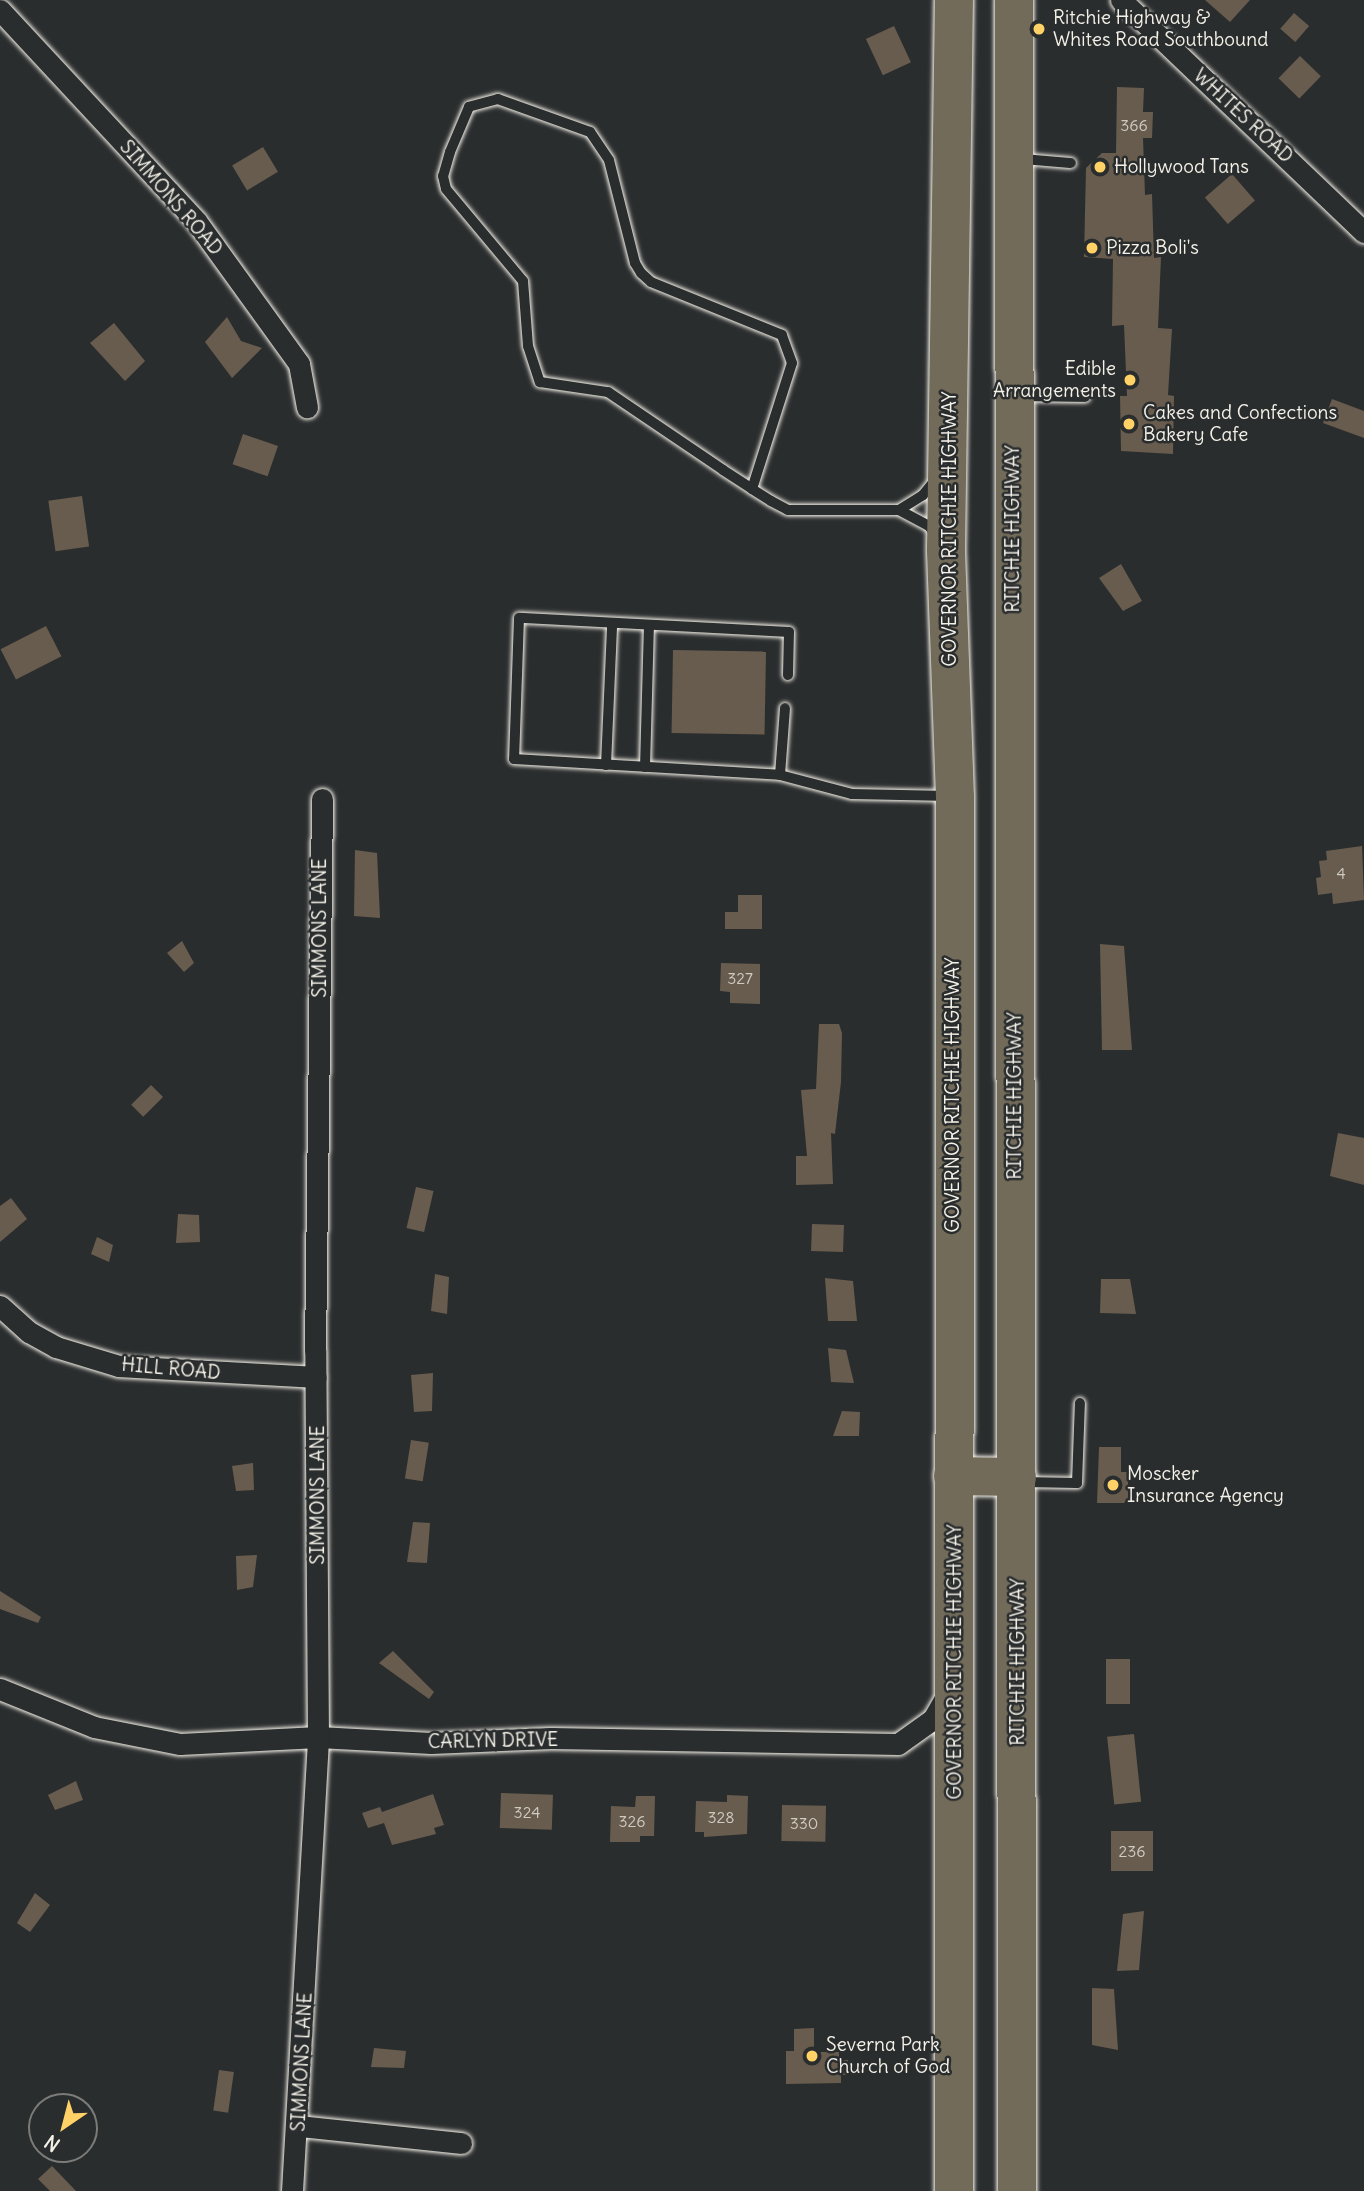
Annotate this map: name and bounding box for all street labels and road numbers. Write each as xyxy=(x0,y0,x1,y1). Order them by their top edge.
street label: WHITES ROAD xyxy=(1189,64,1297,168)
street label: SIMMONS ROAD xyxy=(115,136,227,260)
street label: GOVERNOR RITCHIE HIGHWAY xyxy=(939,391,961,667)
street label: RITCHIE HIGHWAY xyxy=(1002,445,1024,613)
street label: SIMMONS LANE xyxy=(309,858,331,998)
street label: GOVERNOR RITCHIE HIGHWAY xyxy=(942,957,964,1233)
street label: RITCHIE HIGHWAY xyxy=(1004,1012,1026,1180)
street label: HILL ROAD xyxy=(120,1353,222,1385)
street label: SIMMONS LANE xyxy=(307,1425,329,1565)
street label: GOVERNOR RITCHIE HIGHWAY xyxy=(944,1524,966,1800)
street label: RITCHIE HIGHWAY xyxy=(1007,1578,1029,1746)
street label: CARLYN DRIVE xyxy=(428,1728,558,1754)
street label: SIMMONS LANE xyxy=(287,1992,317,2132)

